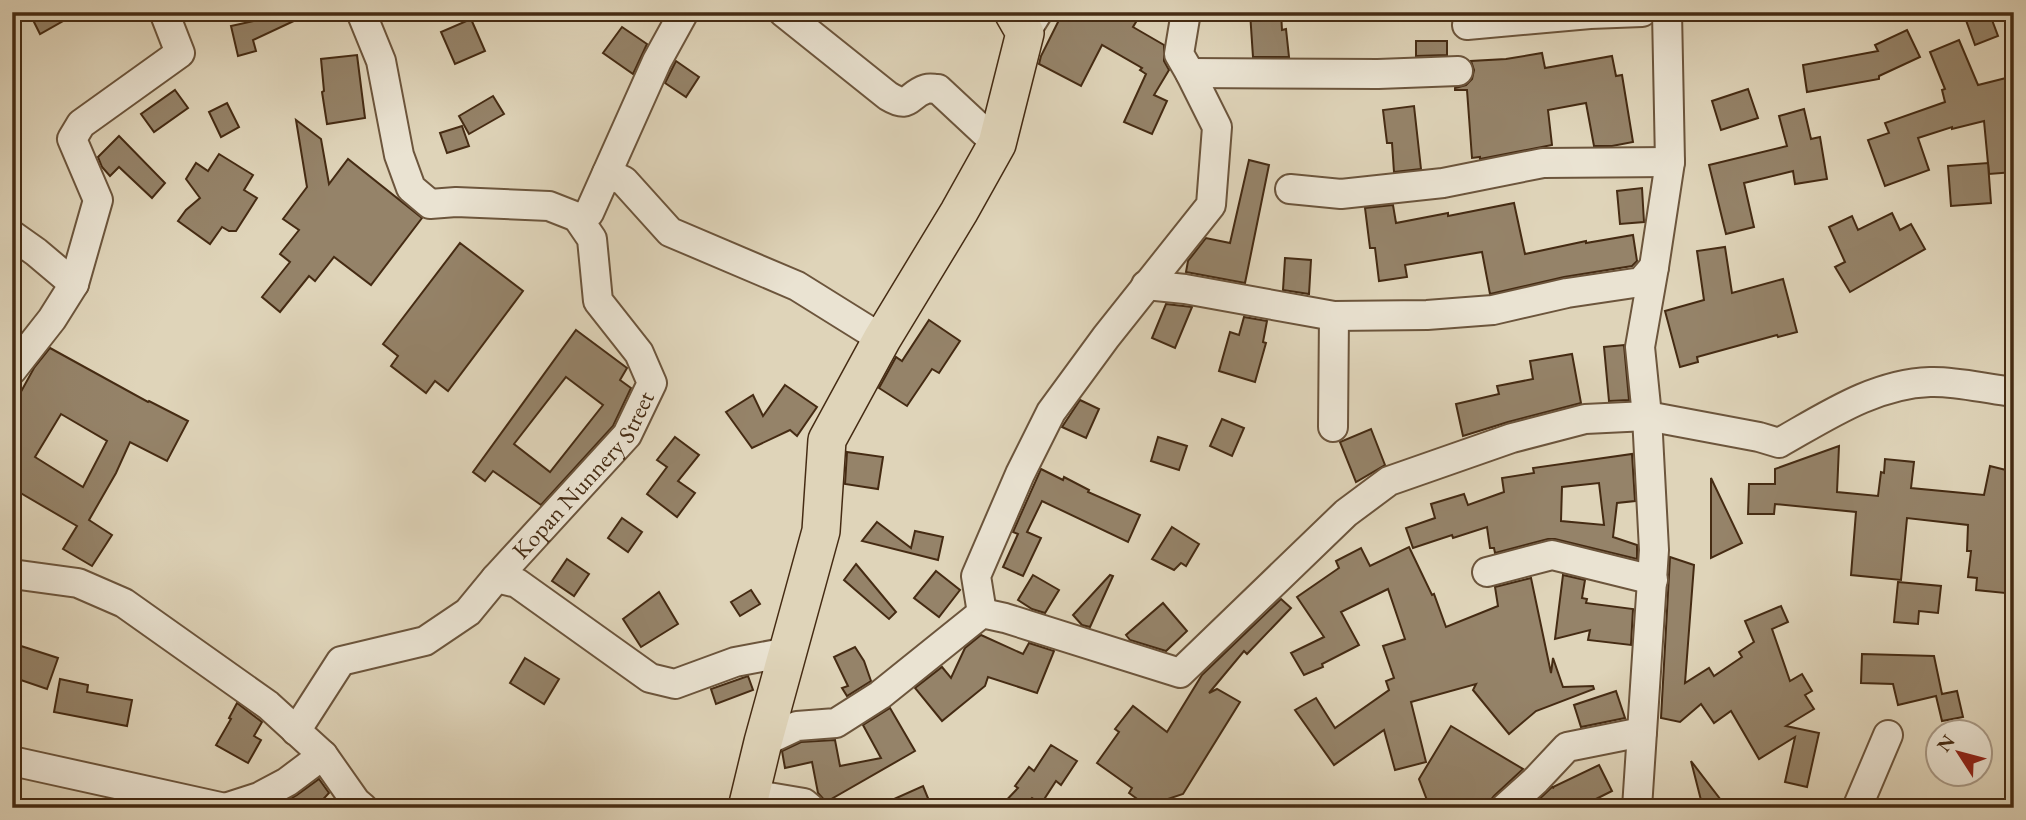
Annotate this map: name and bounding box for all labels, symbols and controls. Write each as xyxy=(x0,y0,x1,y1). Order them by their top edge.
street label: Kopan Nunnery Street xyxy=(505,385,661,565)
north arrow xyxy=(1924,718,1994,788)
text: N xyxy=(1931,729,1961,757)

